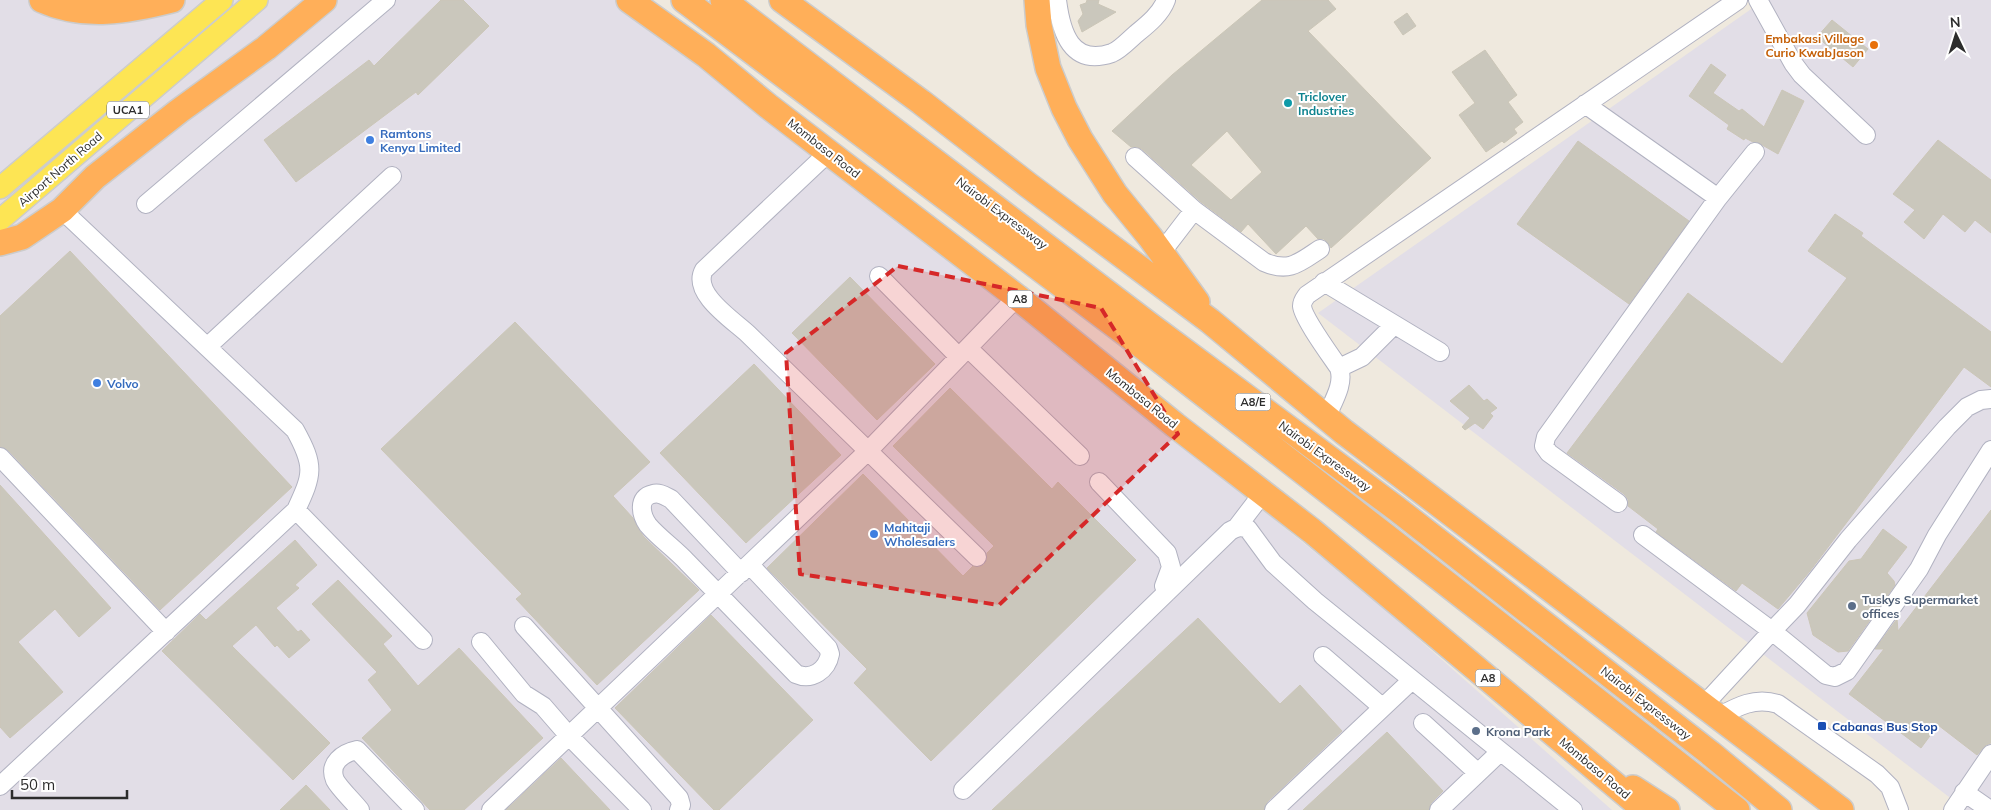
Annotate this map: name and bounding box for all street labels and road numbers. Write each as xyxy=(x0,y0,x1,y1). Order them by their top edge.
road number: UCA1 xyxy=(107,102,149,118)
street label: Mombasa Road xyxy=(785,115,863,181)
street label: Airport North Road xyxy=(15,128,105,210)
street label: Nairobi Expressway xyxy=(953,174,1051,253)
road number: A8 xyxy=(1008,290,1032,308)
street label: Mombasa Road xyxy=(1103,365,1181,431)
road number: A8/E xyxy=(1236,394,1270,411)
street label: Nairobi Expressway xyxy=(1276,417,1375,495)
street label: Nairobi Expressway xyxy=(1598,663,1695,743)
road number: A8 xyxy=(1476,670,1500,686)
street label: Mombasa Road xyxy=(1557,734,1633,802)

